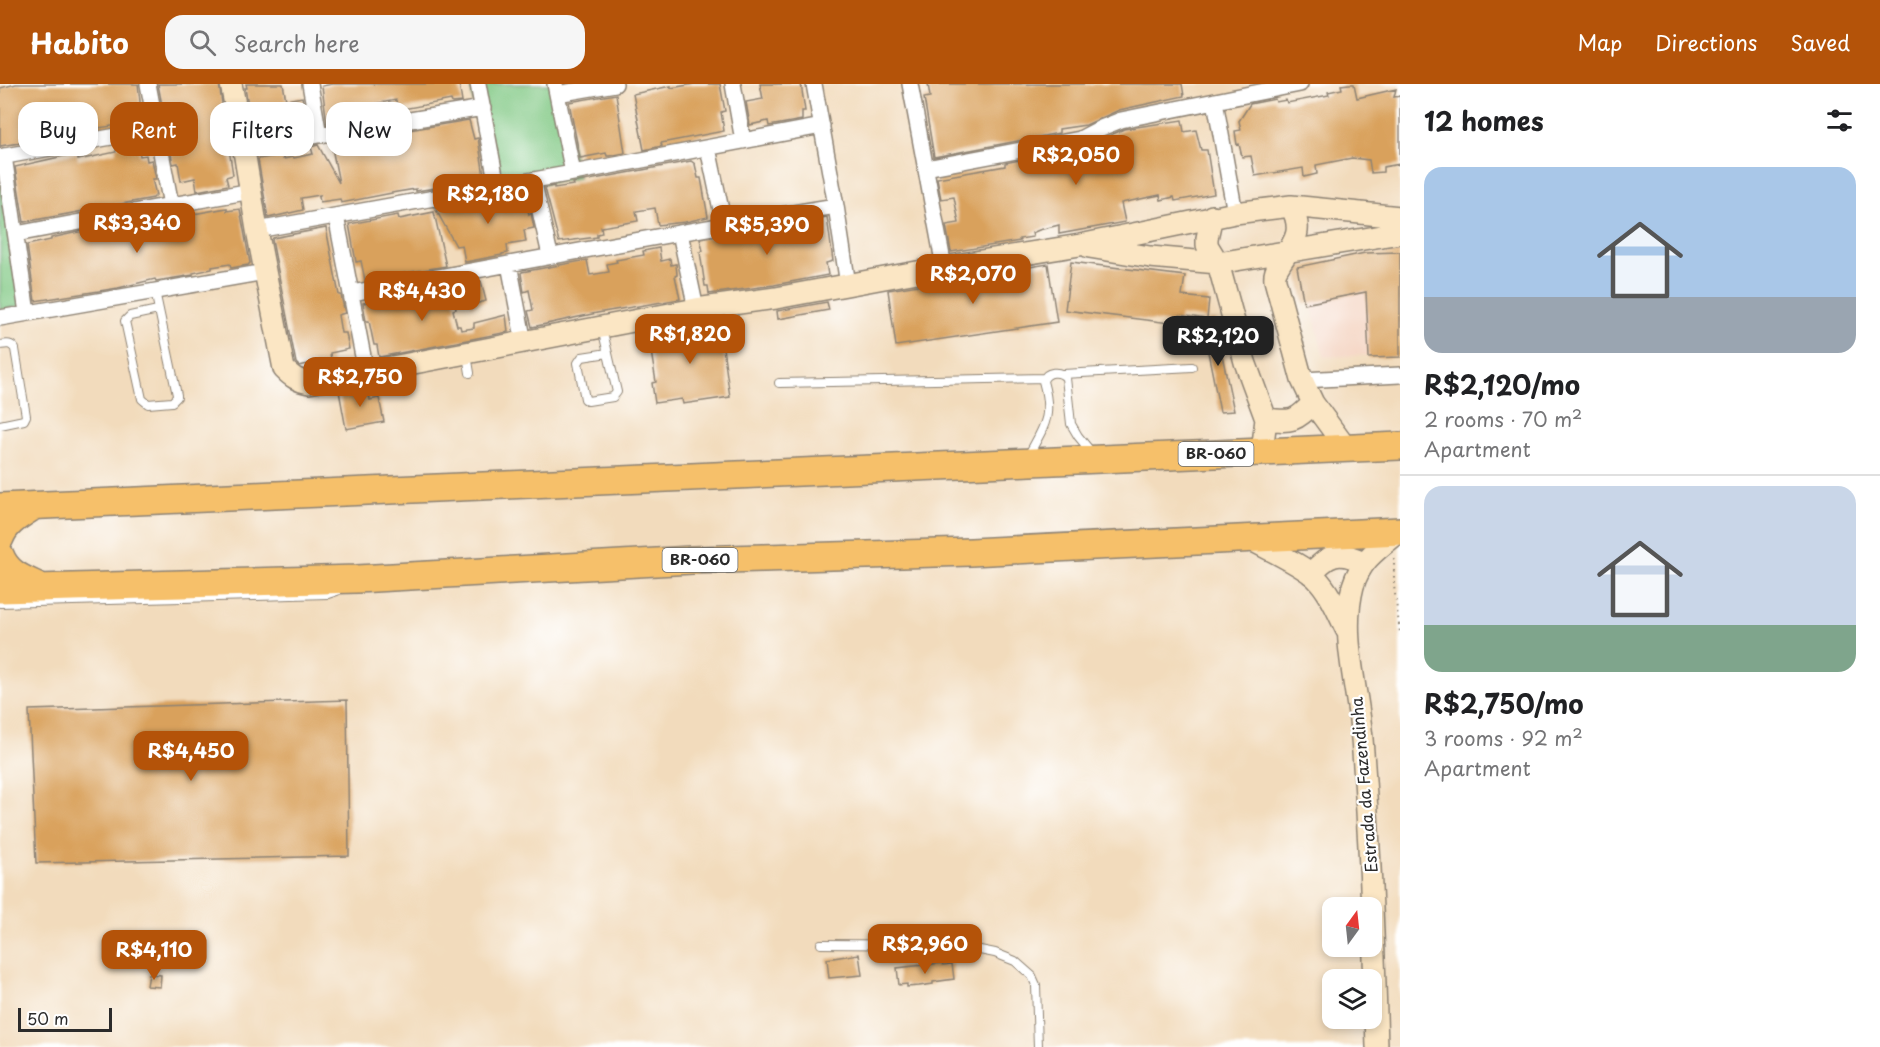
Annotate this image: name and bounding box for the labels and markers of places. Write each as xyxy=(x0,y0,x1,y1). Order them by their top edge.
pin: R$2,050 xyxy=(1021,135,1131,186)
pin: R$2,180 xyxy=(433,174,543,225)
pin: R$3,340 xyxy=(82,203,192,254)
pin: R$5,390 xyxy=(712,205,822,256)
pin: R$2,070 xyxy=(918,254,1028,305)
pin: R$4,430 xyxy=(367,271,477,322)
pin: R$1,820 xyxy=(635,314,745,365)
pin: R$2,120 xyxy=(1163,316,1273,367)
pin: R$2,750 xyxy=(305,357,415,408)
pin: R$4,450 xyxy=(136,731,246,782)
pin: R$2,960 xyxy=(870,924,980,975)
pin: R$4,110 xyxy=(99,930,209,981)

